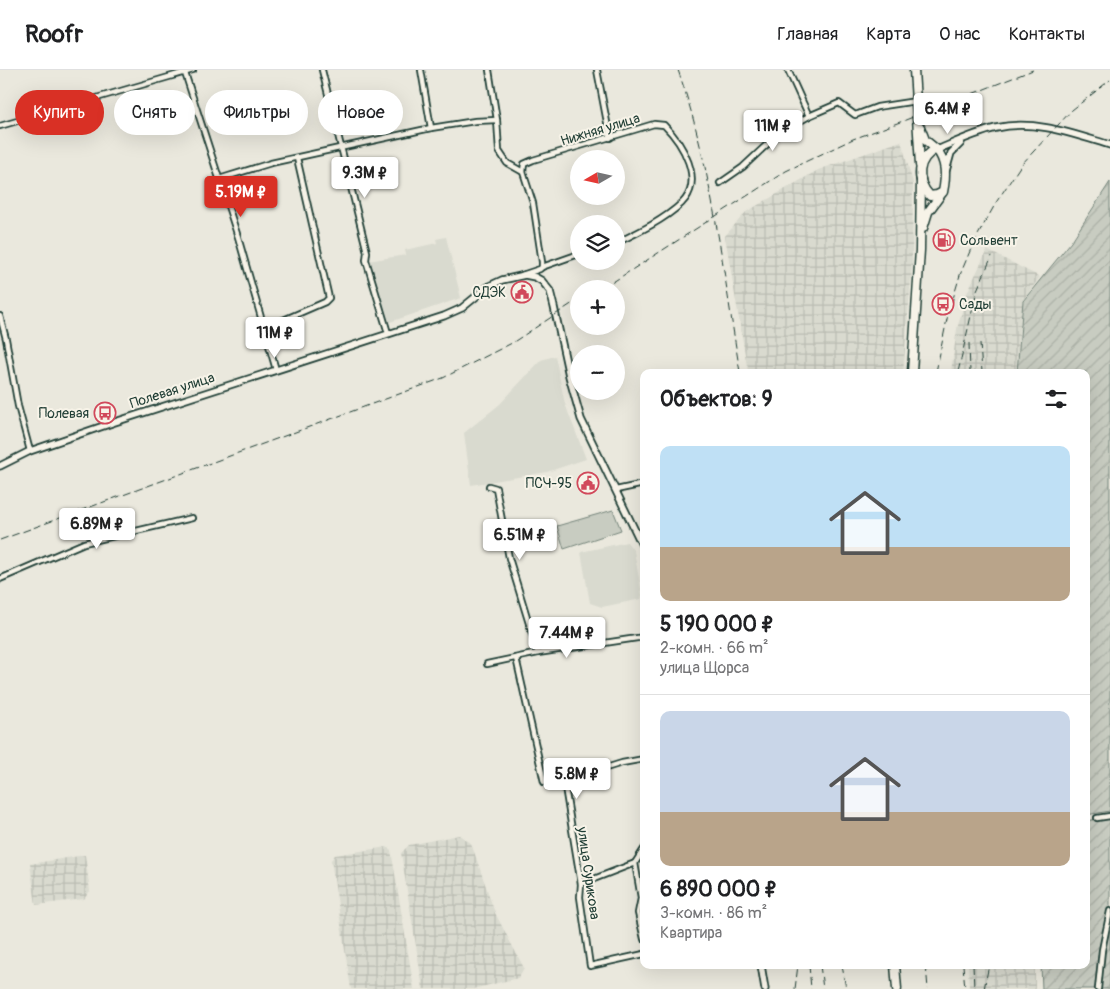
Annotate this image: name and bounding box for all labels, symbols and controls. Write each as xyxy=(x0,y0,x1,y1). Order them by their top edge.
text: Roofr xyxy=(25,20,83,49)
text: Главная xyxy=(777,23,838,46)
text: Карта xyxy=(866,23,911,46)
text: О нас xyxy=(939,23,981,46)
text: Контакты xyxy=(1009,23,1085,46)
chip: Купить xyxy=(15,90,104,135)
chip: Снять xyxy=(114,90,195,135)
chip: Фильтры xyxy=(205,90,308,135)
chip: Новое xyxy=(318,90,403,135)
pin: 6.4M ₽ xyxy=(907,92,989,135)
text: 6.4M ₽ xyxy=(925,99,971,119)
street label: Нижняя улица xyxy=(558,109,642,150)
pin: 11M ₽ xyxy=(738,109,808,152)
text: 11M ₽ xyxy=(754,116,792,136)
north arrow xyxy=(570,150,625,205)
map controls xyxy=(570,150,625,400)
pin: 9.3M ₽ xyxy=(324,156,406,199)
text: 9.3M ₽ xyxy=(342,163,388,183)
pin: 5.19M ₽ xyxy=(195,176,287,218)
text: 5.19M ₽ xyxy=(215,182,267,202)
button: layers xyxy=(570,215,625,270)
fuel station icon: Сольвент xyxy=(932,228,956,252)
place label: Сольвент xyxy=(960,232,1018,249)
public building icon: СДЭК xyxy=(510,280,534,304)
button: + xyxy=(570,280,625,335)
place label: СДЭК xyxy=(473,284,506,301)
bus stop icon: Сады xyxy=(931,292,955,316)
place label: Сады xyxy=(959,296,992,313)
pin: 11M ₽ xyxy=(240,316,310,359)
text: 11M ₽ xyxy=(256,323,294,343)
button: − xyxy=(570,345,625,400)
street label: Полевая улица xyxy=(128,369,217,412)
icon: filters xyxy=(1042,385,1070,413)
text: Объектов: 9 xyxy=(660,386,773,413)
bus stop icon: Полевая xyxy=(93,401,117,425)
place label: Полевая xyxy=(39,405,89,422)
public building icon: ПСЧ-95 xyxy=(576,471,600,495)
place label: ПСЧ-95 xyxy=(526,475,572,492)
icon: home xyxy=(820,478,910,568)
pin: 6.89M ₽ xyxy=(51,508,143,550)
text: 6.89M ₽ xyxy=(70,514,124,534)
pin: 6.51M ₽ xyxy=(474,518,566,561)
text: 6.51M ₽ xyxy=(494,525,546,545)
text: 5 190 000 ₽ xyxy=(660,611,774,638)
pin: 7.44M ₽ xyxy=(521,616,613,659)
text: 7.44M ₽ xyxy=(539,623,595,643)
text: 2-комн. · 66 m² xyxy=(660,638,769,658)
text: улица Щорса xyxy=(660,658,749,678)
icon: home xyxy=(820,744,910,834)
pin: 5.8M ₽ xyxy=(536,758,618,800)
text: 5.8M ₽ xyxy=(555,764,599,784)
street label: улица Сурикова xyxy=(573,825,603,921)
text: 6 890 000 ₽ xyxy=(660,876,777,903)
text: 3-комн. · 86 m² xyxy=(660,903,767,923)
text: Квартира xyxy=(660,923,722,943)

